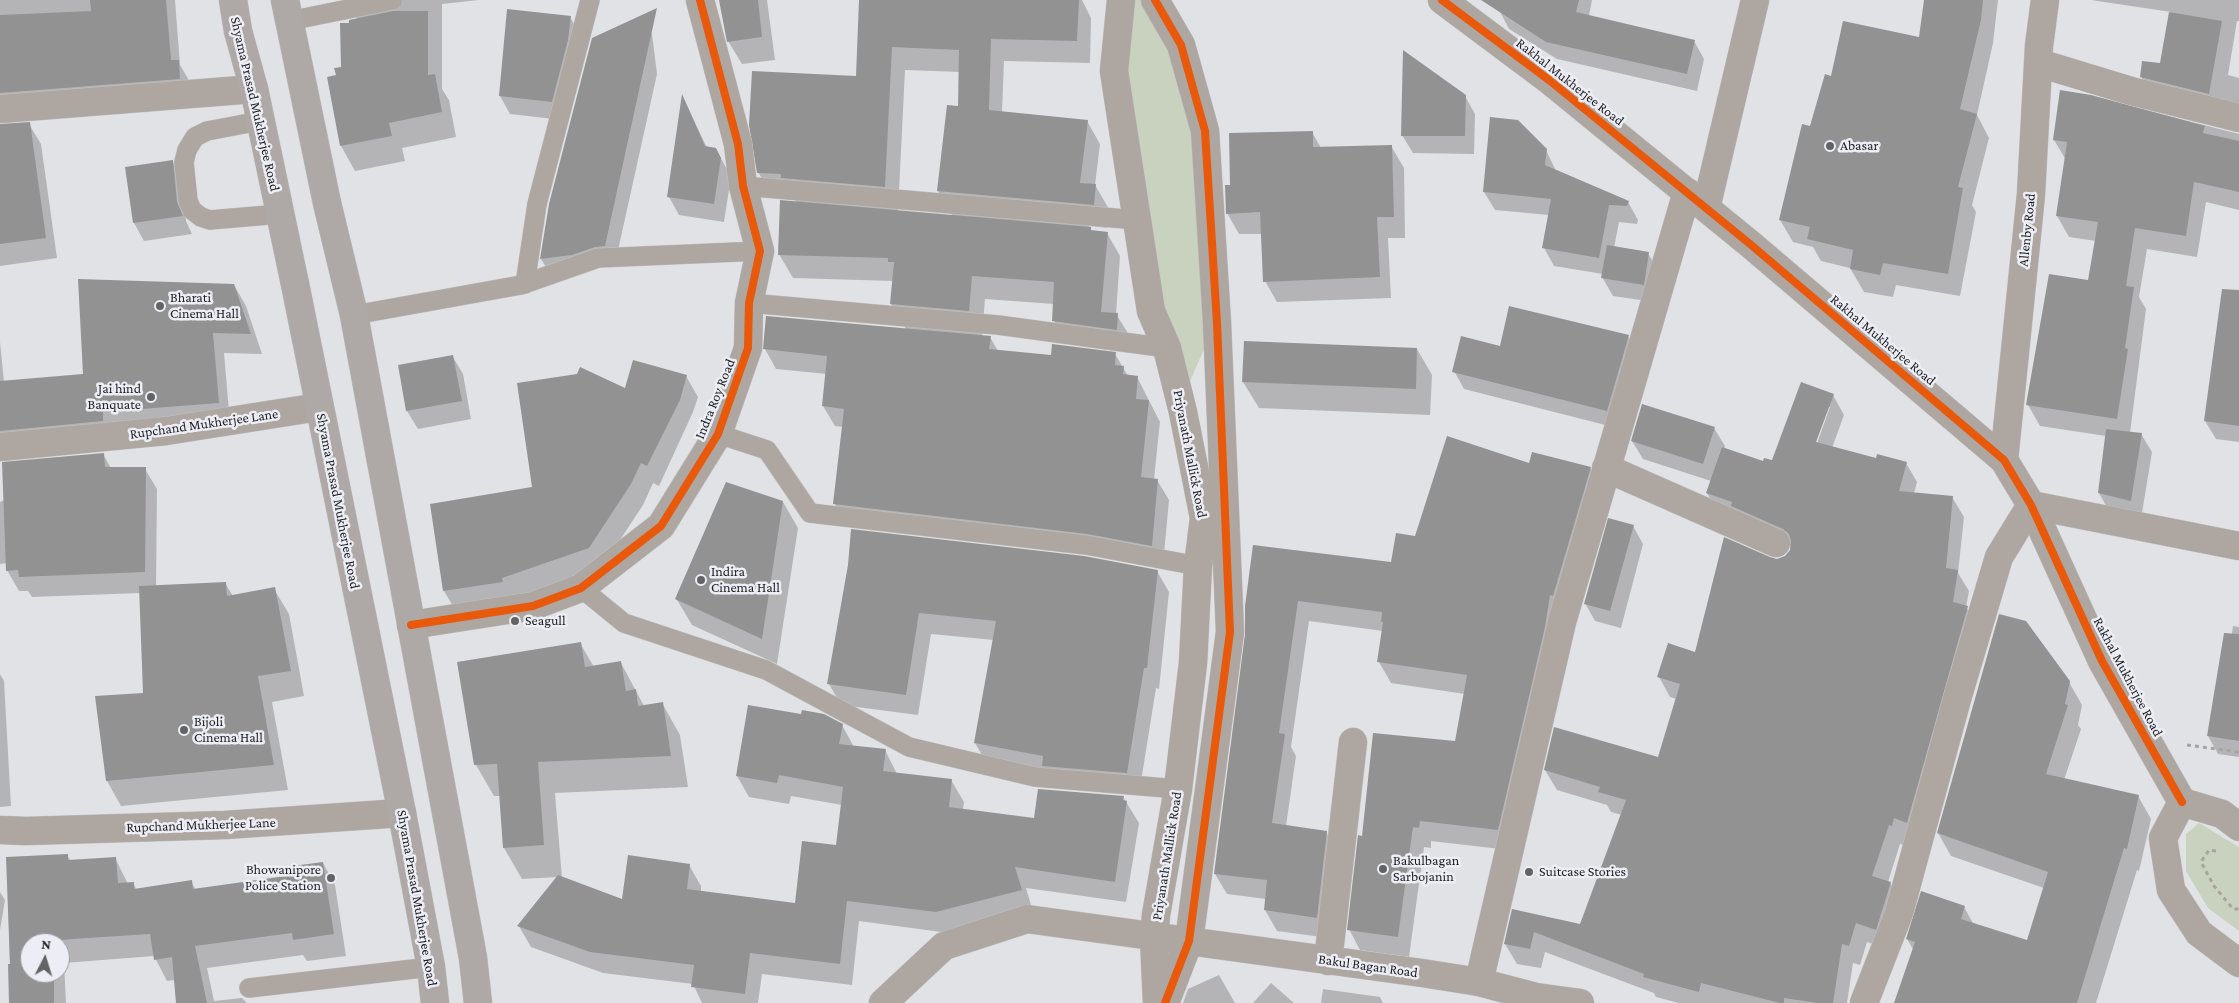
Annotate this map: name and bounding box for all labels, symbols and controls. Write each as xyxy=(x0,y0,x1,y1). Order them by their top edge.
street label: Shyama Prasad Mukherjee Road xyxy=(227,15,283,193)
street label: Rakhal Mukherjee Road xyxy=(1513,35,1627,129)
place label: Abasar xyxy=(1840,138,1879,154)
marker: Abasar xyxy=(1824,140,1836,152)
street label: Allenby Road xyxy=(2015,193,2039,267)
place label: Bharati Cinema Hall xyxy=(170,290,239,322)
street label: Rakhal Mukherjee Road xyxy=(1827,291,1939,389)
marker: Bharati Cinema Hall xyxy=(154,300,166,312)
street label: Indra Roy Road xyxy=(691,356,739,442)
place label: Jai hind Banquate xyxy=(88,381,141,414)
street label: Priyanath Mallick Road xyxy=(1169,389,1211,519)
marker: Jai hind Banquate xyxy=(145,391,157,403)
street label: Rupchand Mukherjee Lane xyxy=(129,405,279,443)
street label: Shyama Prasad Mukherjee Road xyxy=(313,412,363,590)
place label: Indira Cinema Hall xyxy=(711,564,780,596)
marker: Indira Cinema Hall xyxy=(695,574,707,586)
place label: Seagull xyxy=(525,613,566,629)
marker: Seagull xyxy=(509,615,521,627)
street label: Rakhal Mukherjee Road xyxy=(2090,615,2166,739)
place label: Bijoli Cinema Hall xyxy=(194,714,263,746)
marker: Bijoli Cinema Hall xyxy=(178,724,190,736)
street label: Priyanath Mallick Road xyxy=(1149,791,1185,921)
street label: Shyama Prasad Mukherjee Road xyxy=(393,809,441,987)
street label: Rupchand Mukherjee Lane xyxy=(126,814,276,836)
place label: Bakulbagan Sarbojanin xyxy=(1393,853,1459,886)
place label: Bhowanipore Police Station xyxy=(245,862,321,894)
marker: Bakulbagan Sarbojanin xyxy=(1377,863,1389,875)
place label: Suitcase Stories xyxy=(1539,864,1626,880)
marker: Suitcase Stories xyxy=(1523,866,1535,878)
marker: Bhowanipore Police Station xyxy=(325,872,337,884)
north arrow xyxy=(20,933,70,983)
text: N xyxy=(41,936,52,952)
street label: Bakul Bagan Road xyxy=(1317,951,1419,981)

